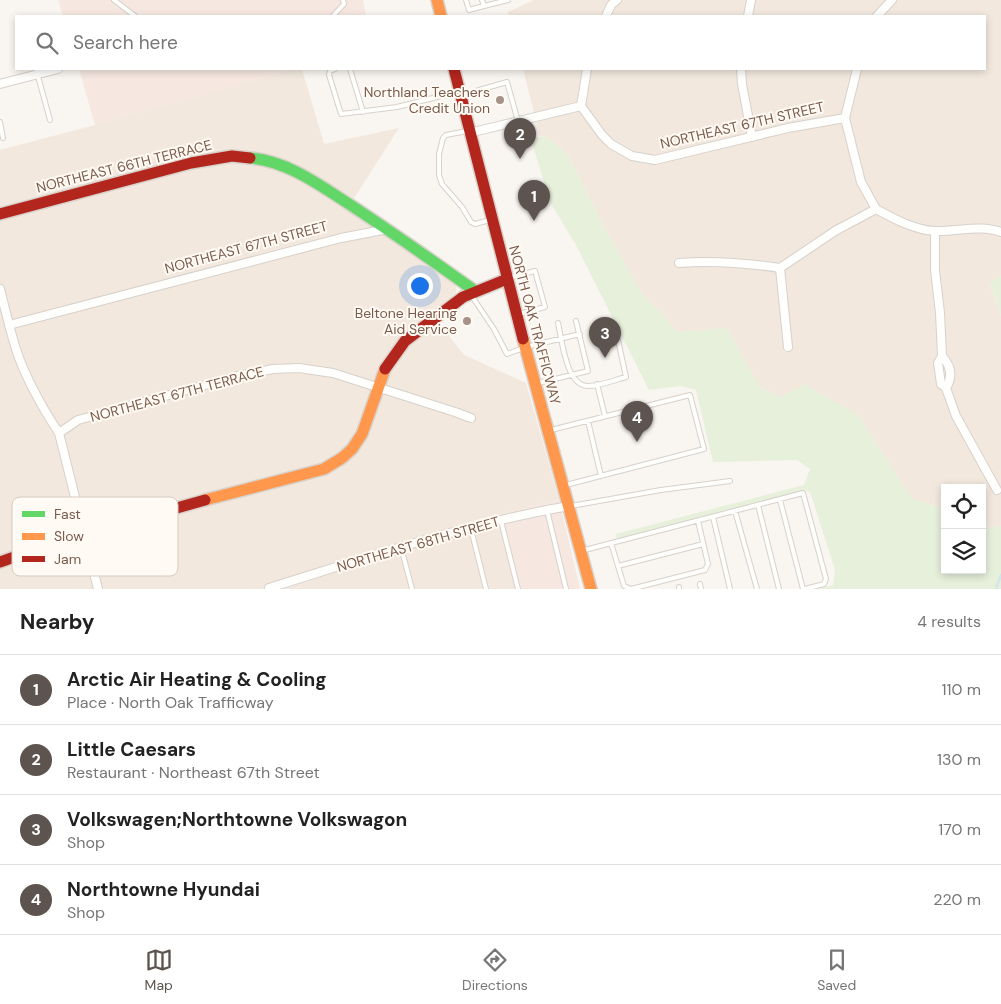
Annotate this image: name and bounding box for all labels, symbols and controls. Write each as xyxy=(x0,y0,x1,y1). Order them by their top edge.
search box xyxy=(15,15,986,70)
icon: search xyxy=(33,29,61,57)
text: Search here xyxy=(73,30,178,55)
place label: Northland Teachers Credit Union xyxy=(364,83,490,117)
marker: Northland Teachers Credit Union xyxy=(494,94,506,106)
street label: NORTHEAST 67TH STREET xyxy=(658,97,826,153)
pin: 2 xyxy=(504,118,536,159)
street label: NORTHEAST 66TH TERRACE xyxy=(34,135,214,197)
pin: 1 xyxy=(518,180,550,221)
street label: NORTHEAST 67TH STREET xyxy=(163,217,329,277)
street label: NORTH OAK TRAFFICWAY xyxy=(505,243,565,407)
your location xyxy=(407,273,433,299)
place label: Beltone Hearing Aid Service xyxy=(355,304,457,338)
marker: Beltone Hearing Aid Service xyxy=(461,315,473,327)
pin: 3 xyxy=(589,317,621,358)
street label: NORTHEAST 67TH TERRACE xyxy=(88,362,266,426)
pin: 4 xyxy=(621,401,653,442)
map controls xyxy=(941,484,986,574)
button: locate xyxy=(941,484,986,529)
legend xyxy=(12,497,178,576)
text: Fast xyxy=(54,505,81,523)
street label: NORTHEAST 68TH STREET xyxy=(335,512,502,576)
text: Slow xyxy=(54,527,84,545)
button: layers xyxy=(941,529,986,574)
text: Jam xyxy=(54,550,81,568)
text: Nearby xyxy=(20,608,94,636)
text: 4 results xyxy=(917,611,981,632)
text: Arctic Air Heating & Cooling xyxy=(67,667,327,692)
text: 1 xyxy=(33,679,39,700)
text: 110 m xyxy=(942,679,981,700)
text: Place · North Oak Trafficway xyxy=(67,692,274,713)
text: Little Caesars xyxy=(67,737,196,762)
text: 2 xyxy=(31,749,41,770)
text: 130 m xyxy=(937,749,981,770)
text: Restaurant · Northeast 67th Street xyxy=(67,762,320,783)
text: Volkswagen;Northtowne Volkswagon xyxy=(67,807,407,832)
text: 3 xyxy=(31,819,41,840)
text: 170 m xyxy=(938,819,981,840)
text: Shop xyxy=(67,832,105,853)
text: Northtowne Hyundai xyxy=(67,877,260,902)
text: 4 xyxy=(31,889,41,910)
text: 220 m xyxy=(933,889,981,910)
text: Shop xyxy=(67,902,105,923)
tab: Map xyxy=(145,946,173,994)
tab: Directions xyxy=(462,946,528,994)
tab: Saved xyxy=(817,946,856,994)

